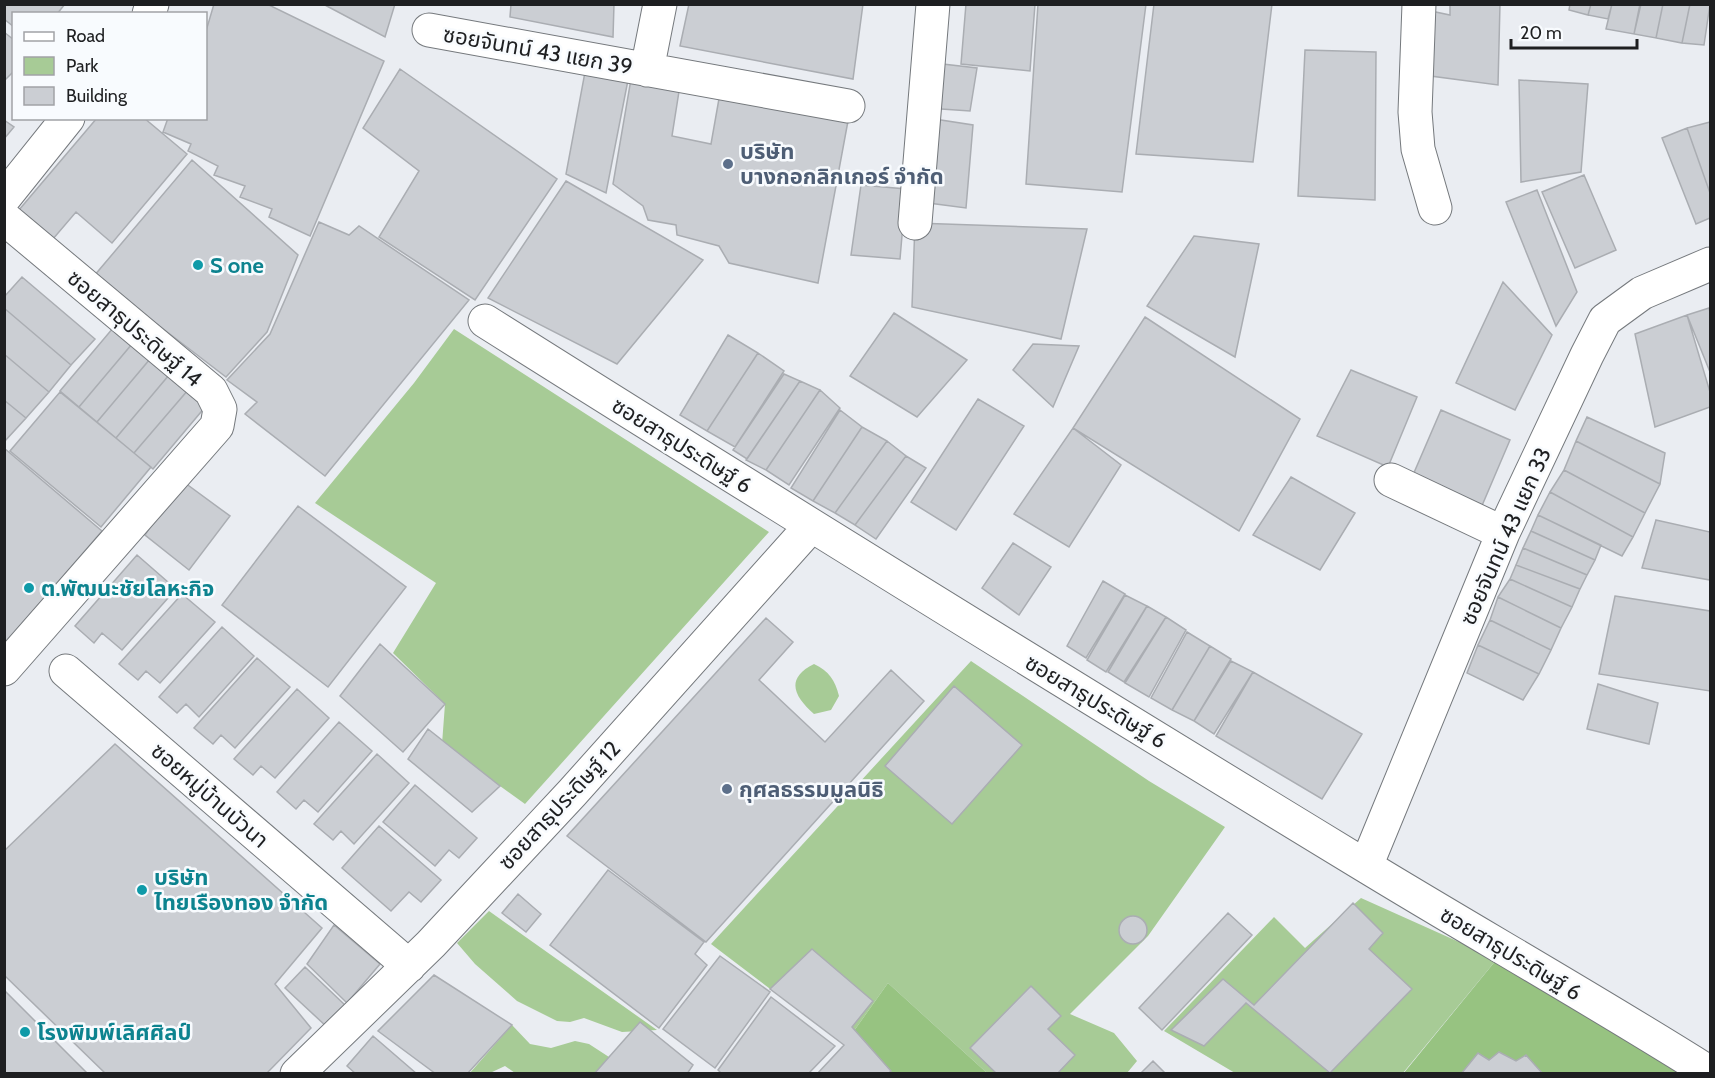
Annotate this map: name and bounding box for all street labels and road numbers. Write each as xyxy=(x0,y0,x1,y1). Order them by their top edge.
street label: ซอยจันทน์ 43 แยก 39 xyxy=(441,21,635,80)
street label: ซอยสาธุประดิษฐ์ 14 xyxy=(62,264,208,393)
street label: ซอยสาธุประดิษฐ์ 6 xyxy=(607,392,757,499)
street label: ซอยจันทน์ 43 แยก 33 xyxy=(1454,443,1557,629)
street label: ซอยสาธุประดิษฐ์ 6 xyxy=(1020,649,1171,754)
street label: ซอยสาธุประดิษฐ์ 12 xyxy=(493,735,626,875)
street label: ซอยหมู่บ้านบัวนา xyxy=(145,737,274,854)
street label: ซอยสาธุประดิษฐ์ 6 xyxy=(1435,901,1586,1006)

